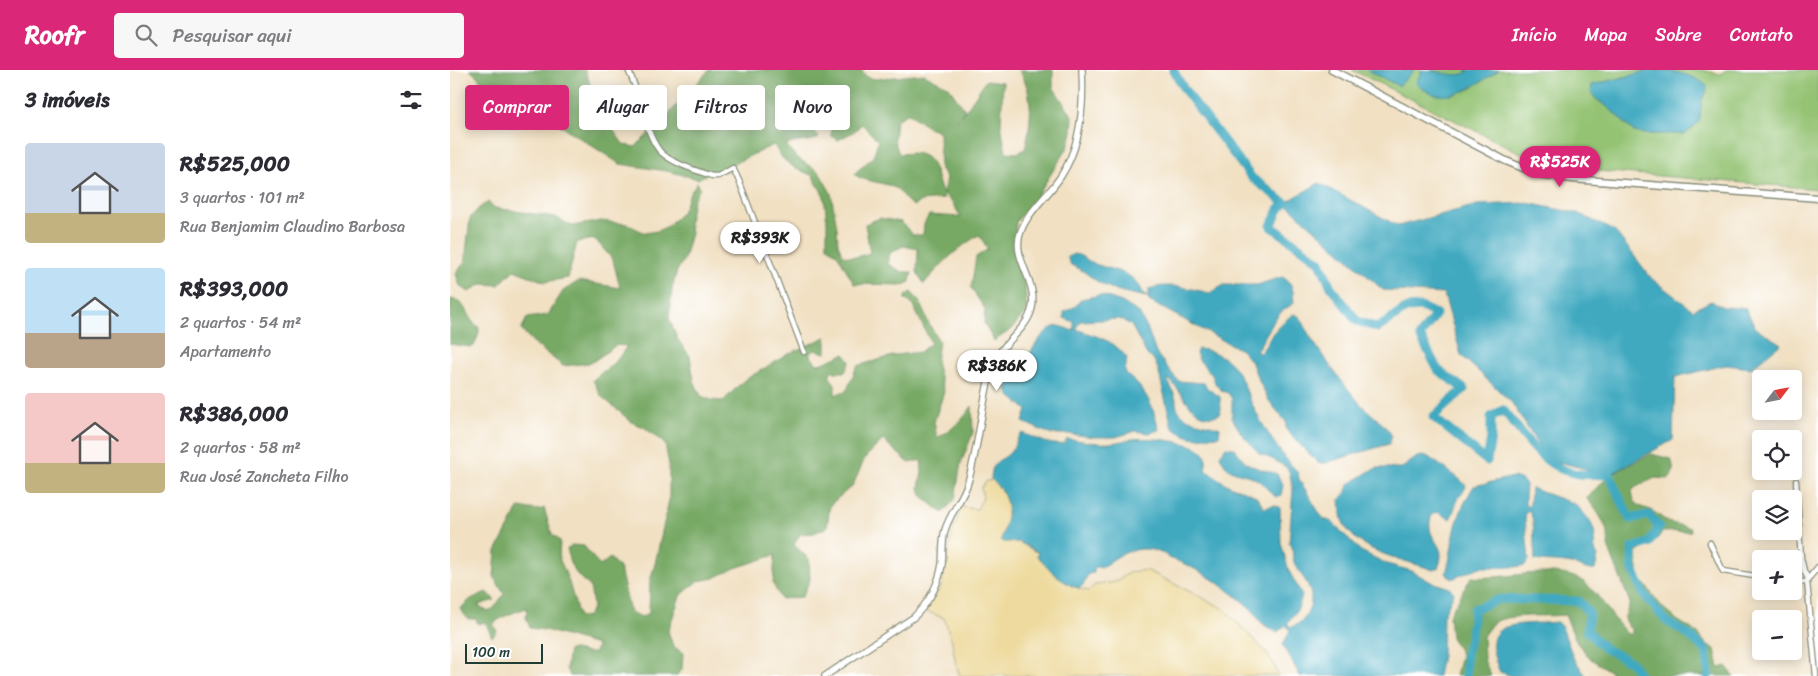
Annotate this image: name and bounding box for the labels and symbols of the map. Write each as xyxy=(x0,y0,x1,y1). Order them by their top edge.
pin: R$525K xyxy=(1519,146,1601,188)
pin: R$393K xyxy=(719,222,801,264)
pin: R$386K xyxy=(956,350,1038,392)
north arrow xyxy=(1752,370,1802,420)
scale bar xyxy=(465,641,542,664)

